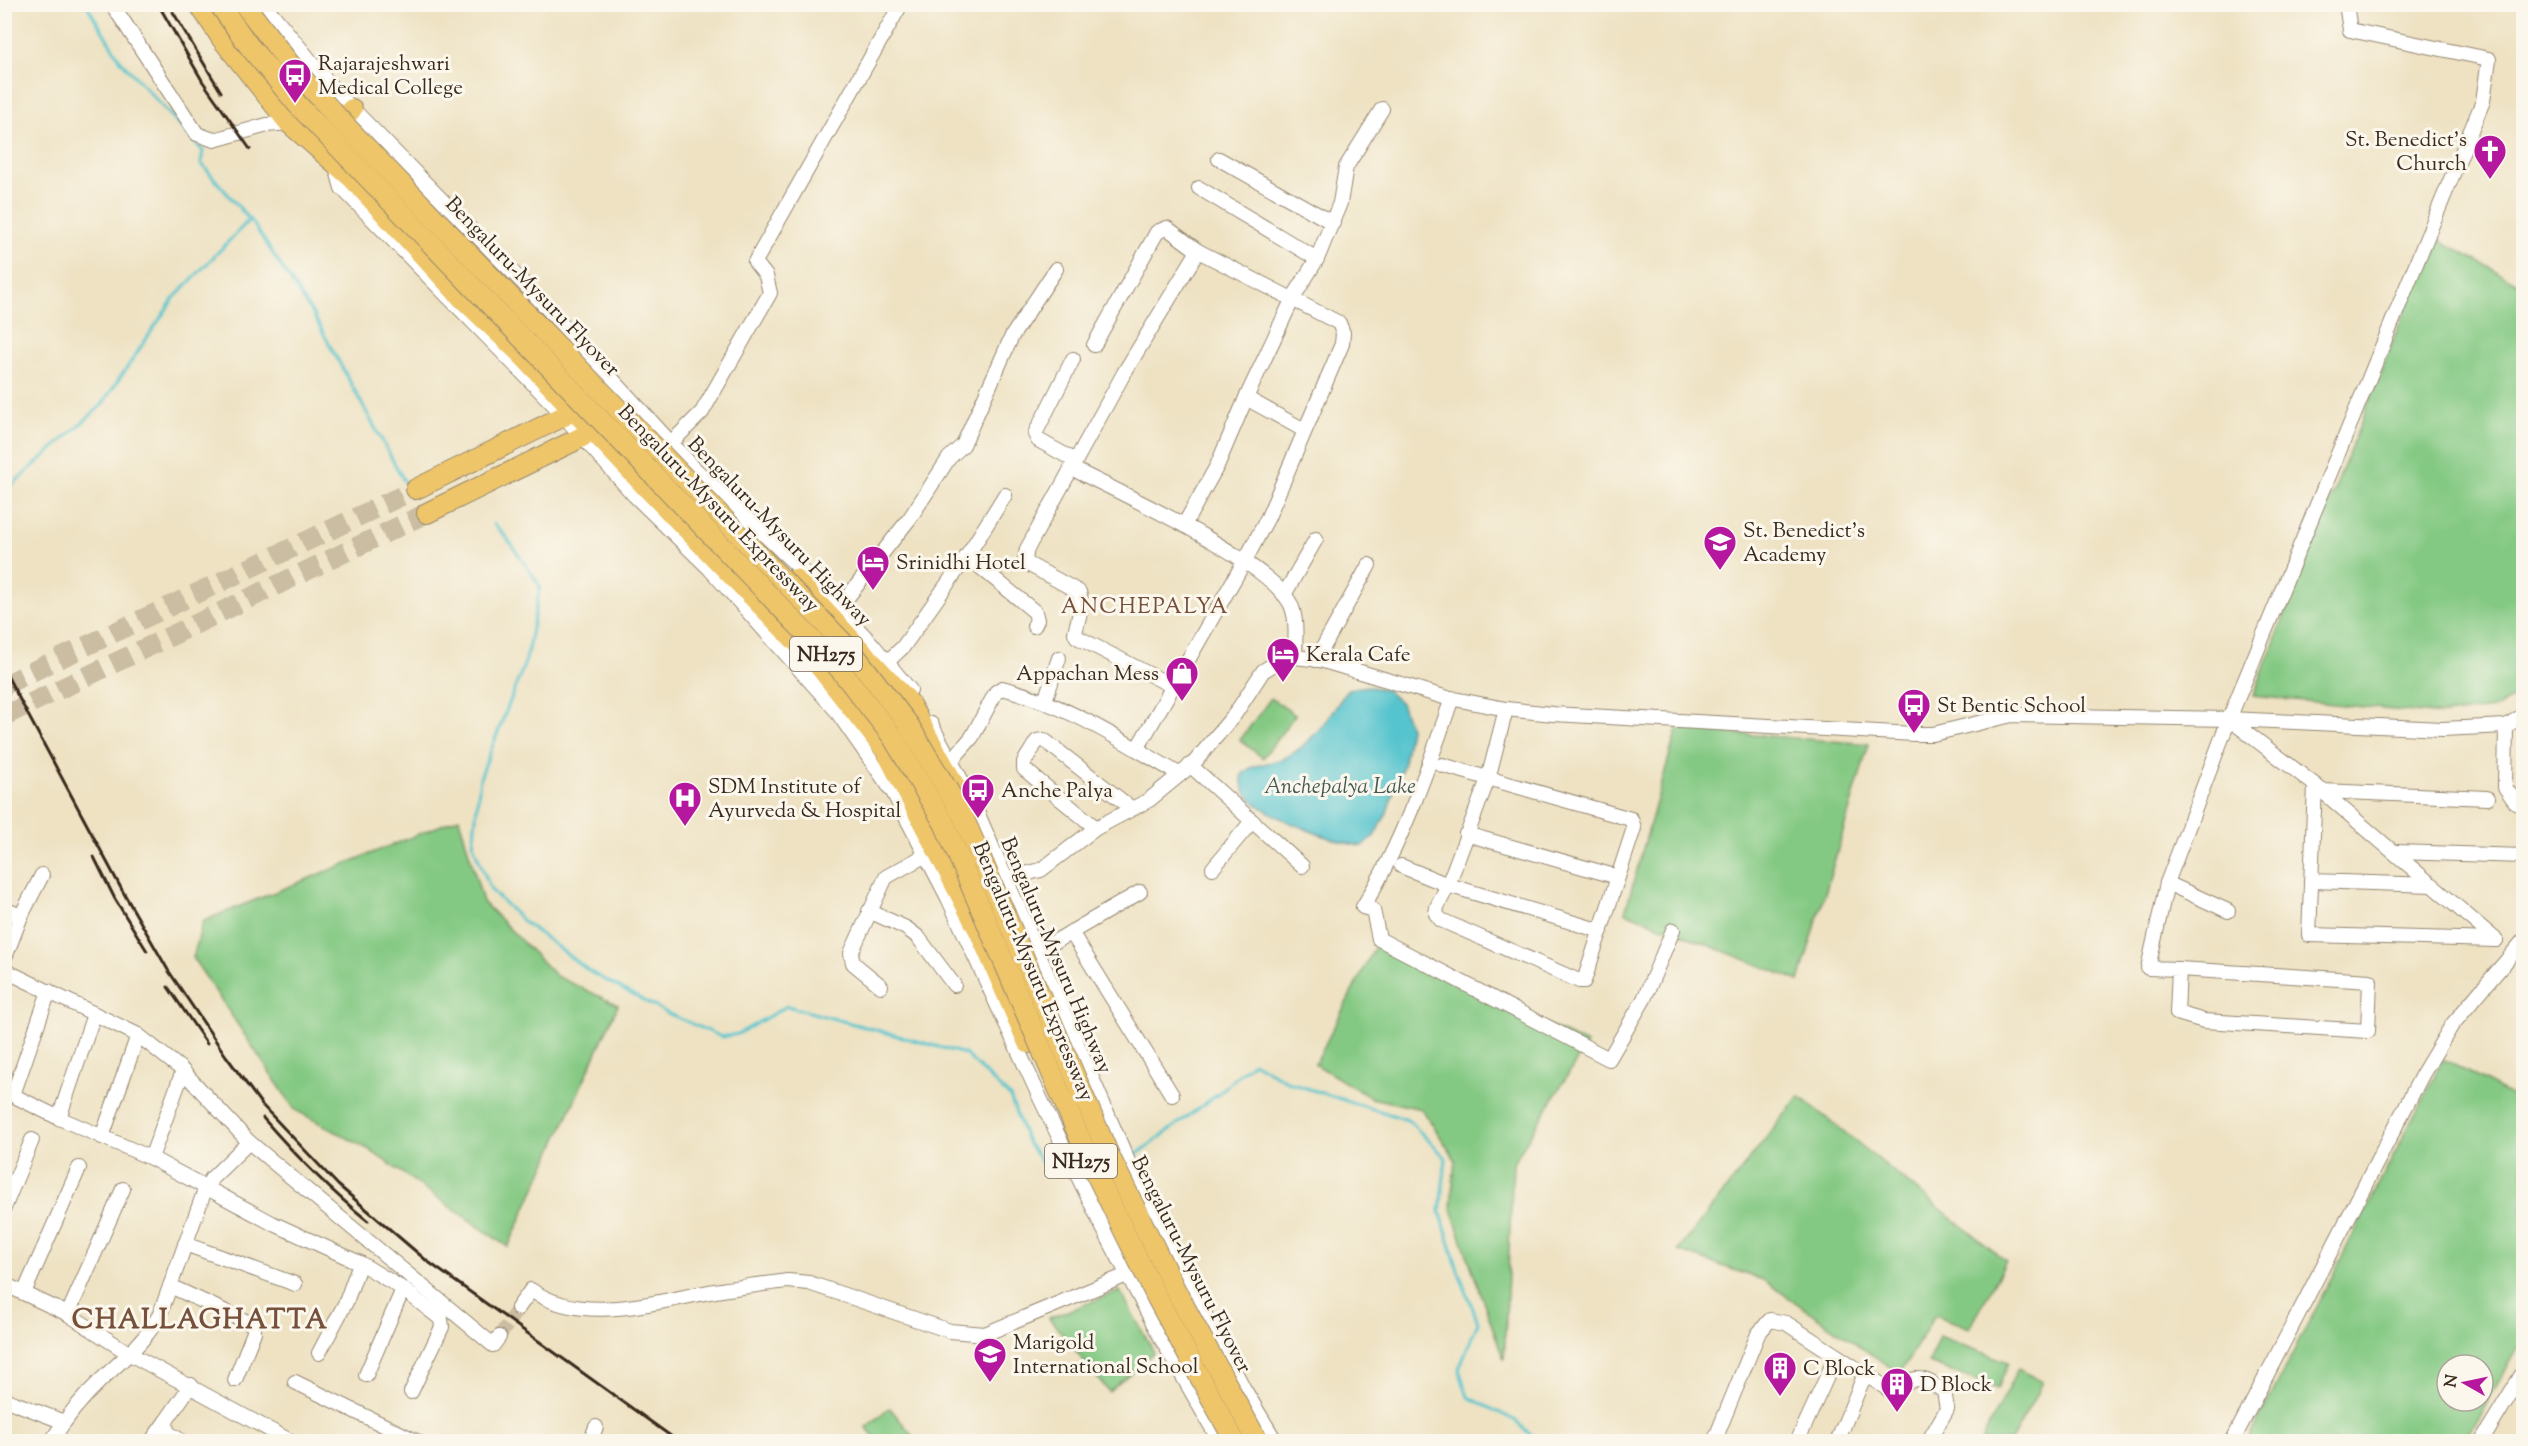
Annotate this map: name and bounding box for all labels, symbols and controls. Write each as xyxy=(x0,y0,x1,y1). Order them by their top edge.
place label: Rajarajeshwari Medical College xyxy=(318,50,463,104)
bus stop icon: Rajarajeshwari Medical College xyxy=(277,57,313,104)
place label: St. Benedict's Church xyxy=(2345,126,2467,180)
church icon: St. Benedict's Church xyxy=(2472,133,2508,180)
street label: Bengaluru-Mysuru Flyover xyxy=(437,191,626,384)
street label: Bengaluru-Mysuru Expressway xyxy=(610,399,826,621)
street label: Bengaluru-Mysuru Highway xyxy=(679,431,878,635)
place label: St. Benedict's Academy xyxy=(1743,517,1865,571)
school or university icon: St. Benedict's Academy xyxy=(1702,524,1738,571)
hotel icon: Srinidhi Hotel xyxy=(855,544,891,591)
place label: Srinidhi Hotel xyxy=(896,549,1026,579)
district label: ANCHEPALYA xyxy=(1061,592,1229,624)
hotel icon: Kerala Cafe xyxy=(1265,636,1301,683)
road number: NH275 xyxy=(790,637,862,671)
place label: Kerala Cafe xyxy=(1306,641,1411,671)
shop icon: Appachan Mess xyxy=(1164,655,1200,702)
place label: Appachan Mess xyxy=(1016,660,1159,690)
bus stop icon: St Bentic School xyxy=(1896,687,1932,734)
place label: St Bentic School xyxy=(1937,692,2086,722)
bus stop icon: Anche Palya xyxy=(960,772,996,819)
water label: Anchepalya Lake xyxy=(1264,772,1416,804)
place label: SDM Institute of Ayurveda & Hospital xyxy=(708,773,902,827)
place label: Anche Palya xyxy=(1001,777,1113,807)
hospital icon: SDM Institute of Ayurveda & Hospital xyxy=(667,780,703,827)
street label: Bengaluru-Mysuru Highway xyxy=(992,833,1119,1079)
street label: Bengaluru-Mysuru Expressway xyxy=(964,837,1101,1107)
road number: NH275 xyxy=(1045,1144,1117,1178)
street label: Bengaluru-Mysuru Flyover xyxy=(1122,1151,1258,1379)
district label: CHALLAGHATTA xyxy=(72,1302,328,1341)
place label: Marigold International School xyxy=(1013,1329,1199,1383)
school or university icon: Marigold International School xyxy=(972,1336,1008,1383)
building icon: C Block xyxy=(1762,1350,1798,1397)
north arrow xyxy=(2435,1353,2495,1413)
place label: C Block xyxy=(1803,1355,1876,1385)
building icon: D Block xyxy=(1879,1366,1915,1413)
place label: D Block xyxy=(1920,1371,1993,1401)
text: N xyxy=(2440,1373,2465,1389)

